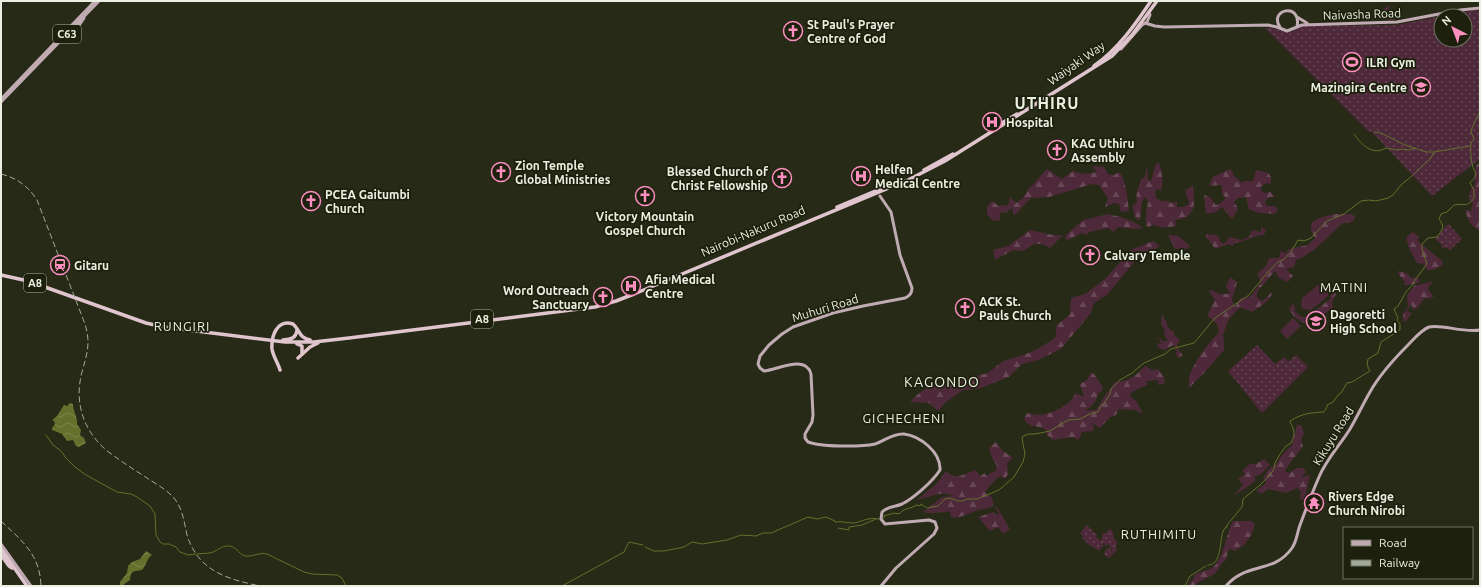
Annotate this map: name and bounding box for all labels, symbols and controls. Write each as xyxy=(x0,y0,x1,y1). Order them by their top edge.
street label: Naivasha Road xyxy=(1323,6,1401,22)
north arrow xyxy=(1433,8,1473,48)
text: N xyxy=(1439,13,1453,28)
place label: St Paul's Prayer Centre of God xyxy=(807,18,895,45)
church icon: St Paul's Prayer Centre of God xyxy=(782,20,804,42)
road number: C63 xyxy=(53,25,81,43)
street label: Waiyaki Way xyxy=(1045,39,1107,87)
sports icon: ILRI Gym xyxy=(1341,51,1363,73)
place label: ILRI Gym xyxy=(1366,56,1415,69)
school or university icon: Mazingira Centre xyxy=(1410,76,1432,98)
place label: Mazingira Centre xyxy=(1311,81,1407,94)
district label: UTHIRU xyxy=(1015,94,1079,112)
hospital icon: Hospital xyxy=(981,111,1003,133)
place label: Hospital xyxy=(1006,116,1054,129)
place label: KAG Uthiru Assembly xyxy=(1071,137,1135,164)
church icon: KAG Uthiru Assembly xyxy=(1046,139,1068,161)
place label: Zion Temple Global Ministries xyxy=(515,159,611,186)
church icon: Zion Temple Global Ministries xyxy=(490,161,512,183)
place label: Helfen Medical Centre xyxy=(875,163,960,190)
place label: Blessed Church of Christ Fellowship xyxy=(667,165,769,192)
hospital icon: Helfen Medical Centre xyxy=(850,165,872,187)
church icon: Blessed Church of Christ Fellowship xyxy=(771,167,793,189)
church icon: Victory Mountain Gospel Church xyxy=(634,185,656,207)
place label: PCEA Gaitumbi Church xyxy=(325,188,410,215)
church icon: PCEA Gaitumbi Church xyxy=(300,190,322,212)
street label: Nairobi-Nakuru Road xyxy=(699,203,807,259)
place label: Victory Mountain Gospel Church xyxy=(596,210,694,237)
church icon: Calvary Temple xyxy=(1079,244,1101,266)
place label: Calvary Temple xyxy=(1104,249,1191,262)
station icon: Gitaru xyxy=(49,254,71,276)
place label: Gitaru xyxy=(74,259,109,272)
place label: Afia Medical Centre xyxy=(645,273,715,300)
road number: A8 xyxy=(24,274,46,292)
hospital icon: Afia Medical Centre xyxy=(620,275,642,297)
district label: MATINI xyxy=(1320,280,1368,294)
place label: Word Outreach Sanctuary xyxy=(503,284,590,311)
church icon: Word Outreach Sanctuary xyxy=(592,286,614,308)
street label: Muhuri Road xyxy=(790,292,860,324)
place label: ACK St. Pauls Church xyxy=(979,295,1052,322)
church icon: ACK St. Pauls Church xyxy=(954,297,976,319)
place label: Dagoretti High School xyxy=(1330,308,1397,335)
road number: A8 xyxy=(471,310,493,328)
school or university icon: Dagoretti High School xyxy=(1305,310,1327,332)
district label: RUNGIRI xyxy=(154,319,210,333)
district label: KAGONDO xyxy=(904,374,980,390)
street label: Kikuyu Road xyxy=(1310,404,1356,468)
district label: GICHECHENI xyxy=(862,411,946,425)
place label: Rivers Edge Church Nirobi xyxy=(1328,490,1405,517)
temple icon: Rivers Edge Church Nirobi xyxy=(1303,492,1325,514)
district label: RUTHIMITU xyxy=(1121,527,1197,541)
legend xyxy=(1343,527,1473,579)
text: Road xyxy=(1379,536,1407,549)
text: Railway xyxy=(1379,556,1420,569)

